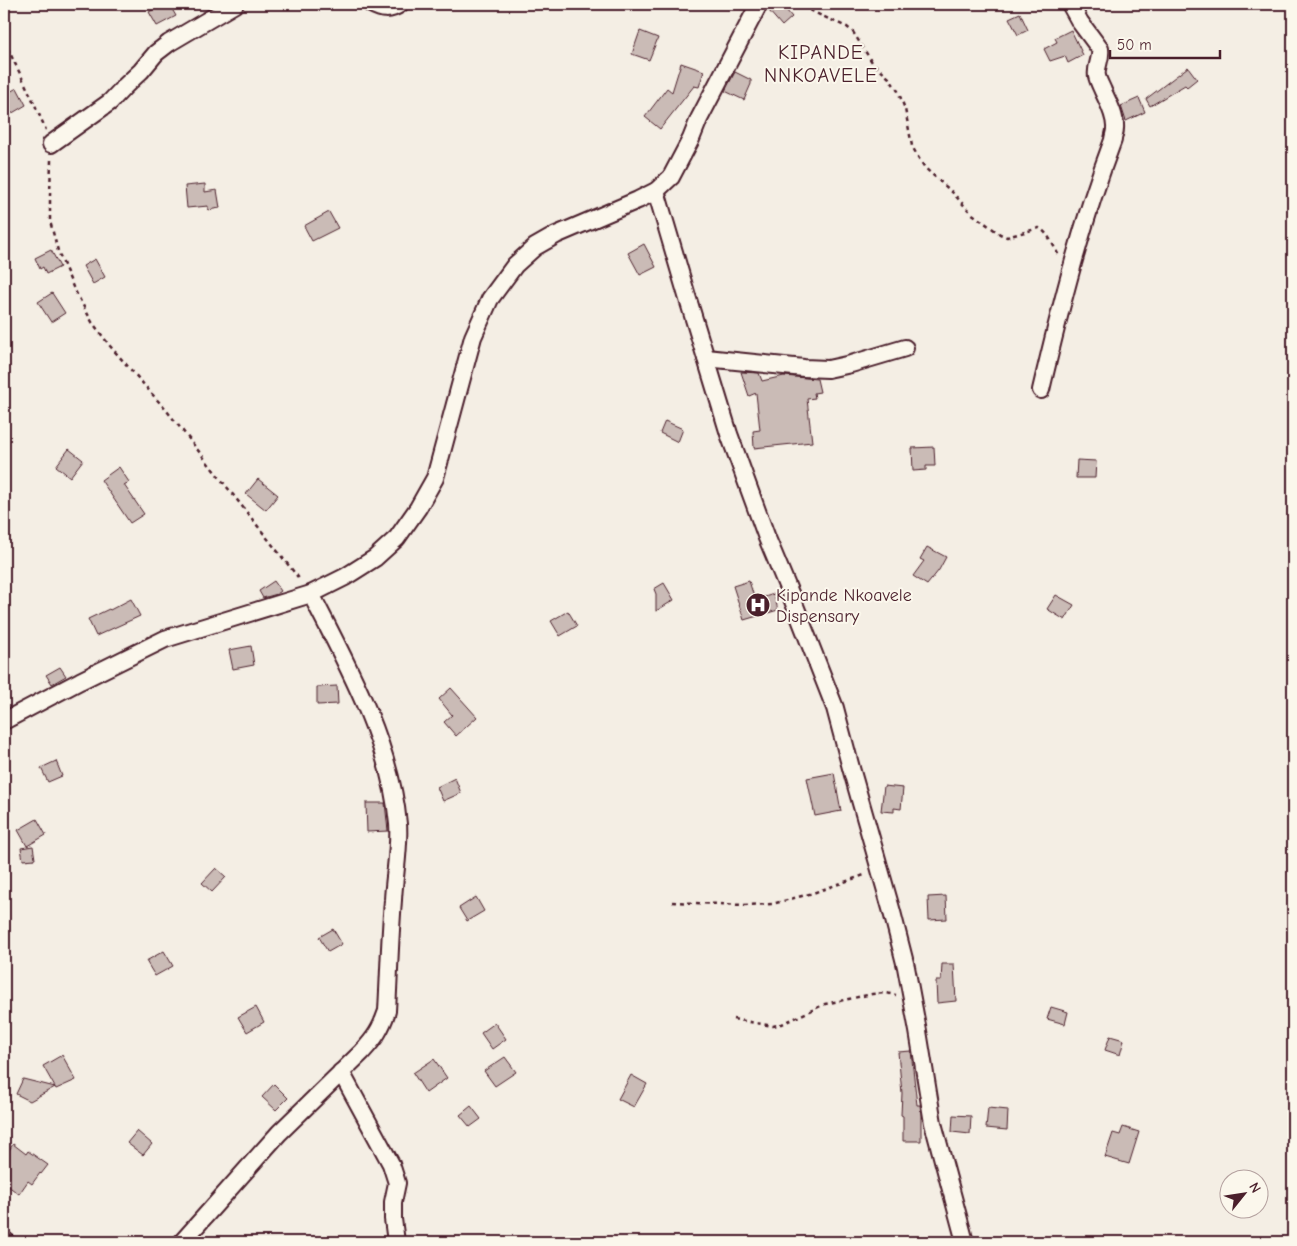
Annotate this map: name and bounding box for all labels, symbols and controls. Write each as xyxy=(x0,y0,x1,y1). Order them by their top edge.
scale bar xyxy=(1110,28,1220,60)
text: 50 m xyxy=(1117,36,1152,54)
district label: KIPANDE NNKOAVELE xyxy=(764,41,878,87)
place label: Kipande Nkoavele Dispensary xyxy=(776,585,912,627)
hospital icon: Kipande Nkoavele Dispensary xyxy=(745,592,771,618)
north arrow xyxy=(1220,1168,1270,1218)
text: N xyxy=(1245,1180,1264,1196)

